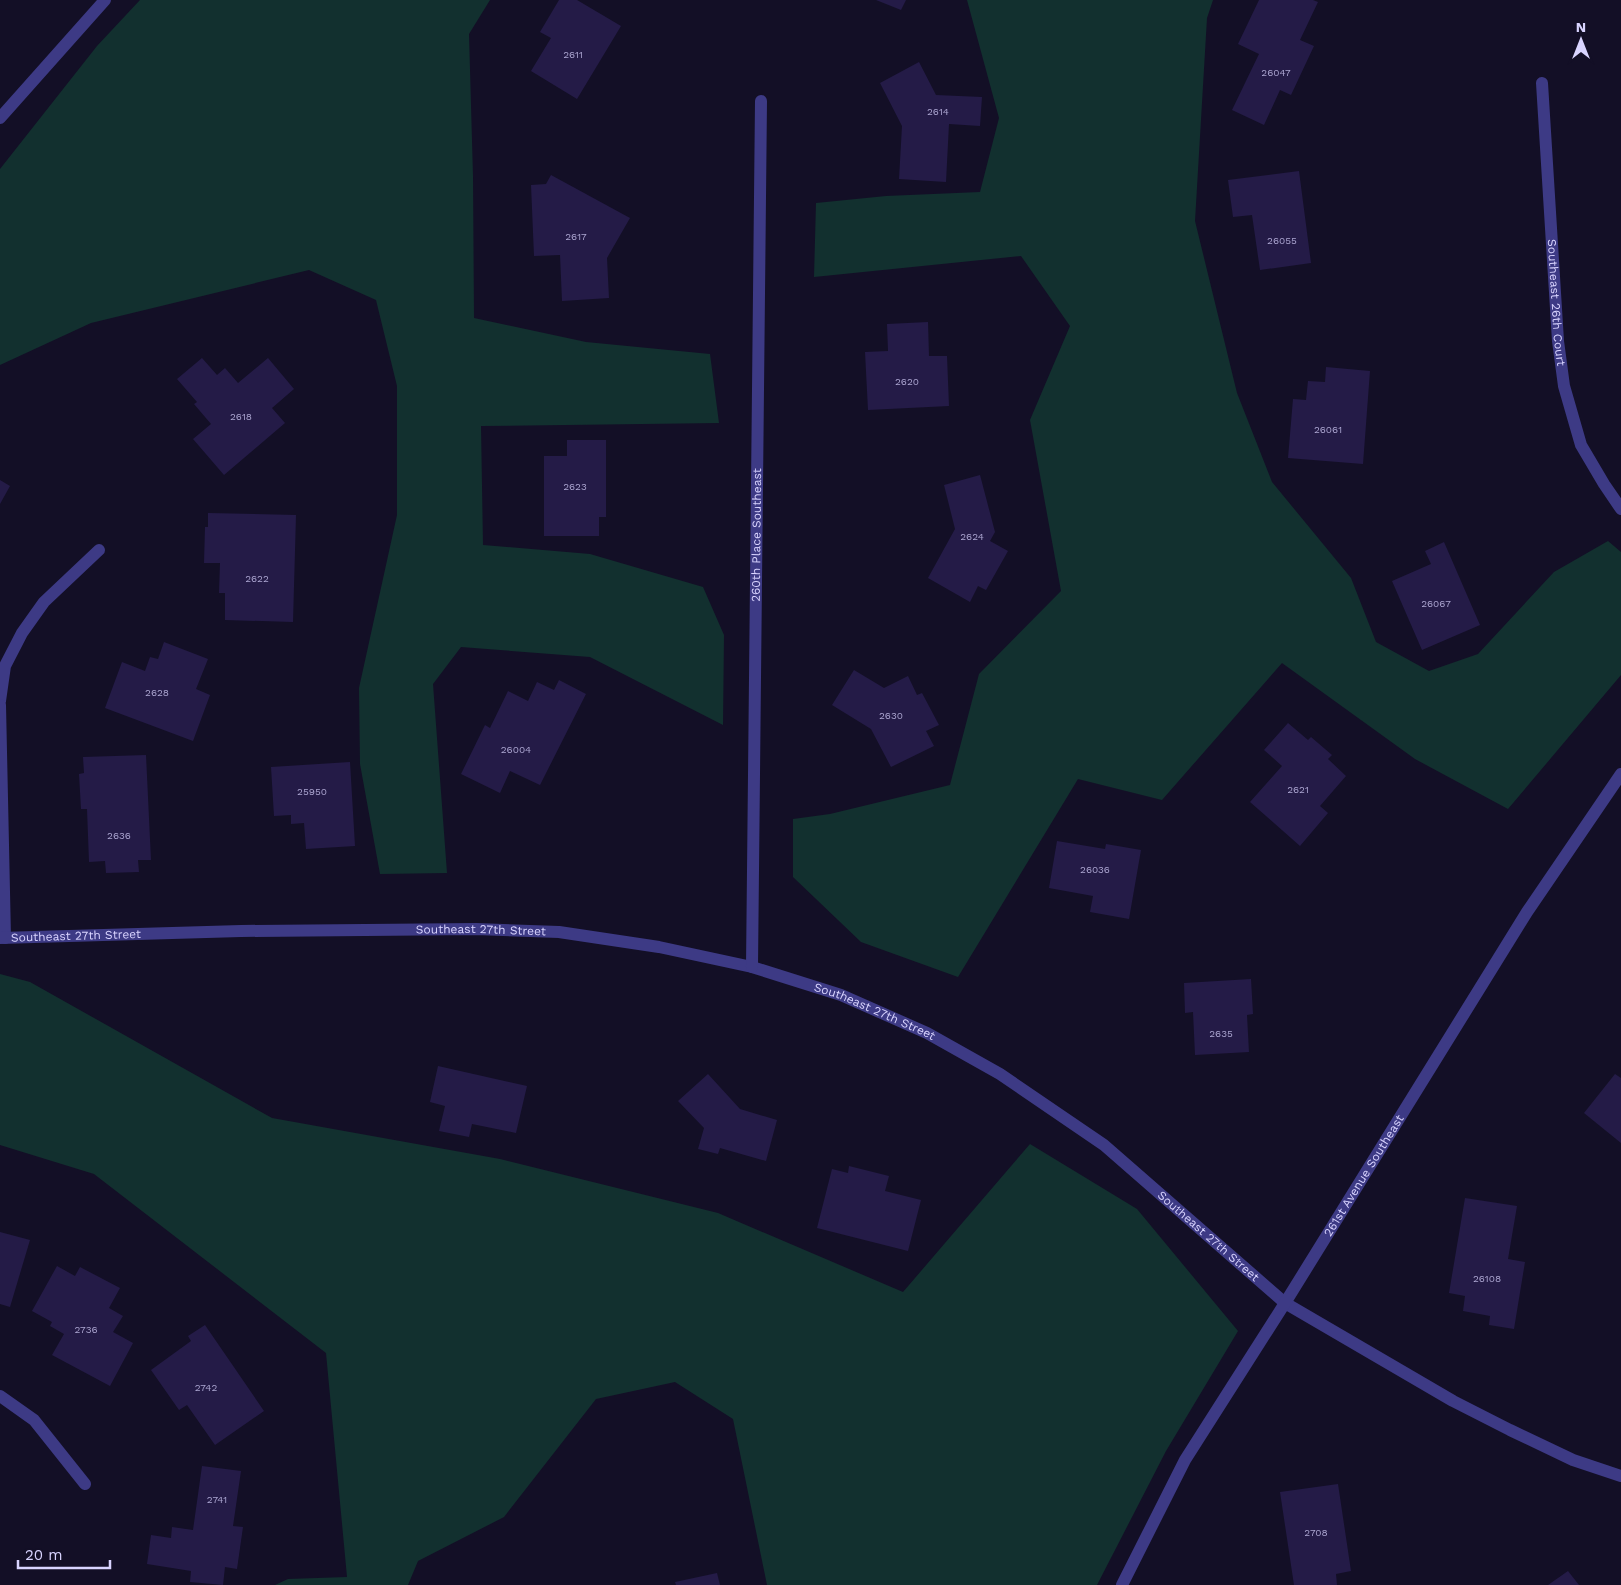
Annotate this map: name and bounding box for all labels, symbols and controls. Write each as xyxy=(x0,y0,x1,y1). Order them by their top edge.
north arrow xyxy=(1556,15,1606,65)
text: N xyxy=(1576,19,1586,35)
house number: 2611 xyxy=(563,49,583,60)
house number: 26047 xyxy=(1261,67,1291,78)
house number: 2614 xyxy=(927,106,949,117)
house number: 2617 xyxy=(565,231,587,242)
house number: 26055 xyxy=(1267,235,1297,246)
street label: Southeast 26th Court xyxy=(1545,239,1568,367)
house number: 2620 xyxy=(895,376,919,387)
house number: 2618 xyxy=(230,411,252,422)
house number: 26061 xyxy=(1314,424,1342,435)
street label: 260th Place Southeast xyxy=(749,468,764,602)
house number: 2623 xyxy=(563,481,587,492)
house number: 2624 xyxy=(960,531,984,542)
house number: 2622 xyxy=(245,573,269,584)
house number: 26067 xyxy=(1421,598,1451,609)
house number: 2628 xyxy=(145,687,169,698)
house number: 2630 xyxy=(879,710,903,721)
house number: 26004 xyxy=(501,744,531,755)
house number: 2621 xyxy=(1287,784,1309,795)
house number: 25950 xyxy=(297,786,327,797)
house number: 2636 xyxy=(107,830,131,841)
house number: 26036 xyxy=(1080,864,1110,875)
street label: Southeast 27th Street xyxy=(416,922,546,939)
street label: Southeast 27th Street xyxy=(11,927,141,945)
street label: Southeast 27th Street xyxy=(812,980,938,1043)
house number: 2635 xyxy=(1209,1028,1233,1039)
street label: 261st Avenue Southeast xyxy=(1321,1112,1407,1239)
street label: Southeast 27th Street xyxy=(1155,1188,1262,1284)
house number: 26108 xyxy=(1473,1273,1501,1284)
house number: 2736 xyxy=(74,1324,98,1335)
house number: 2742 xyxy=(195,1382,217,1393)
house number: 2741 xyxy=(207,1494,227,1505)
house number: 2708 xyxy=(1304,1527,1328,1538)
scale bar xyxy=(18,1538,110,1570)
text: 20 m xyxy=(25,1546,63,1564)

